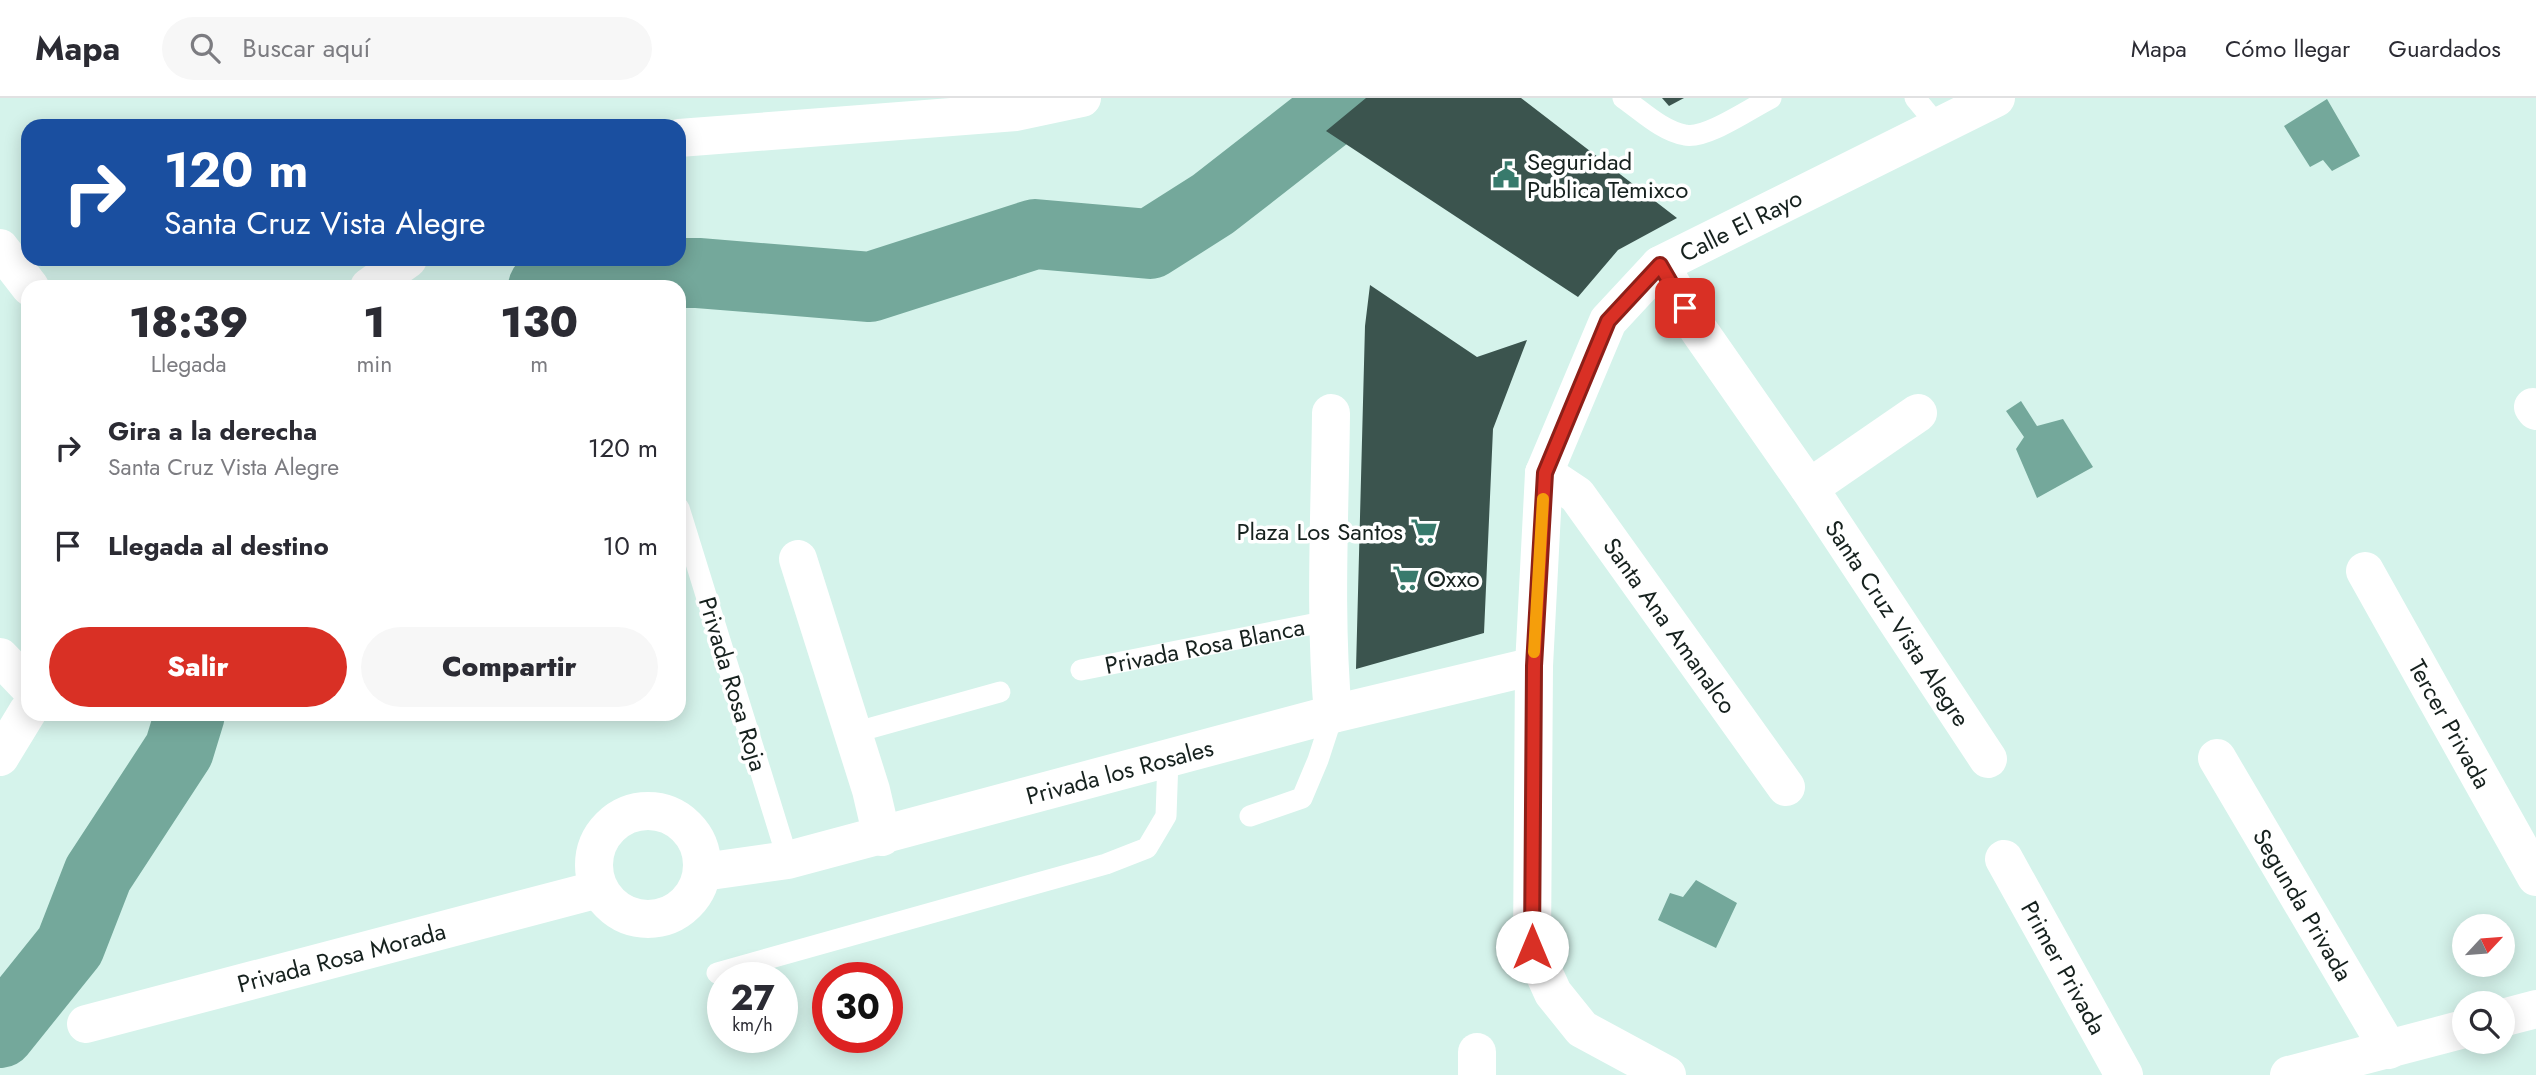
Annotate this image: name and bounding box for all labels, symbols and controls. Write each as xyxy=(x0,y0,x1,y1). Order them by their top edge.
search box xyxy=(162,17,652,80)
text: Mapa xyxy=(35,25,120,72)
icon: search xyxy=(186,29,224,67)
text: Buscar aquí xyxy=(242,29,370,67)
text: Mapa xyxy=(2131,31,2187,66)
text: Cómo llegar xyxy=(2225,31,2350,66)
text: Guardados xyxy=(2388,31,2501,66)
text: 120 m xyxy=(164,135,308,205)
place label: Seguridad Publica Temixco xyxy=(1527,144,1688,207)
icon: right xyxy=(49,147,140,238)
public building icon: Seguridad Publica Temixco xyxy=(1491,160,1521,190)
street label: Calle El Rayo xyxy=(1673,180,1808,270)
text: Santa Cruz Vista Alegre xyxy=(164,200,486,246)
pin xyxy=(1655,278,1715,338)
icon: arrive xyxy=(1666,289,1704,327)
text: 18:39 xyxy=(129,292,248,353)
text: 1 xyxy=(363,292,385,353)
text: 130 xyxy=(500,292,578,353)
text: Llegada xyxy=(151,347,227,381)
text: min xyxy=(356,347,392,381)
text: m xyxy=(530,347,548,381)
text: Gira a la derecha xyxy=(108,412,317,450)
icon: right xyxy=(49,429,87,467)
text: 120 m xyxy=(588,429,658,467)
text: Santa Cruz Vista Alegre xyxy=(108,450,339,484)
street label: Santa Cruz Vista Alegre xyxy=(1817,513,1979,733)
place label: Plaza Los Santos xyxy=(1236,514,1403,549)
supermarket icon: Plaza Los Santos xyxy=(1409,516,1439,546)
icon: arrive xyxy=(49,527,87,565)
text: Llegada al destino xyxy=(108,527,329,565)
text: 10 m xyxy=(603,527,658,565)
street label: Santa Ana Amanalco xyxy=(1595,530,1746,721)
place label: Oxxo xyxy=(1427,561,1480,596)
supermarket icon: Oxxo xyxy=(1391,563,1421,593)
street label: Privada Rosa Roja xyxy=(690,592,776,776)
street label: Privada Rosa Blanca xyxy=(1102,609,1307,682)
button: Salir xyxy=(49,627,347,707)
button: Compartir xyxy=(361,627,658,707)
street label: Tercer Privada xyxy=(2400,653,2500,795)
street label: Privada los Rosales xyxy=(1022,729,1217,813)
street label: Segunda Privada xyxy=(2245,822,2362,987)
street label: Primer Privada xyxy=(2013,894,2116,1041)
position arrow xyxy=(1495,910,1569,984)
street label: Privada Rosa Morada xyxy=(233,913,449,1001)
north arrow xyxy=(2452,914,2515,976)
map controls xyxy=(2452,914,2515,1054)
speed limit sign: 30 xyxy=(812,962,903,1053)
text: 27 xyxy=(730,973,775,1023)
button: search xyxy=(2452,991,2515,1054)
text: km/h xyxy=(732,1012,773,1038)

